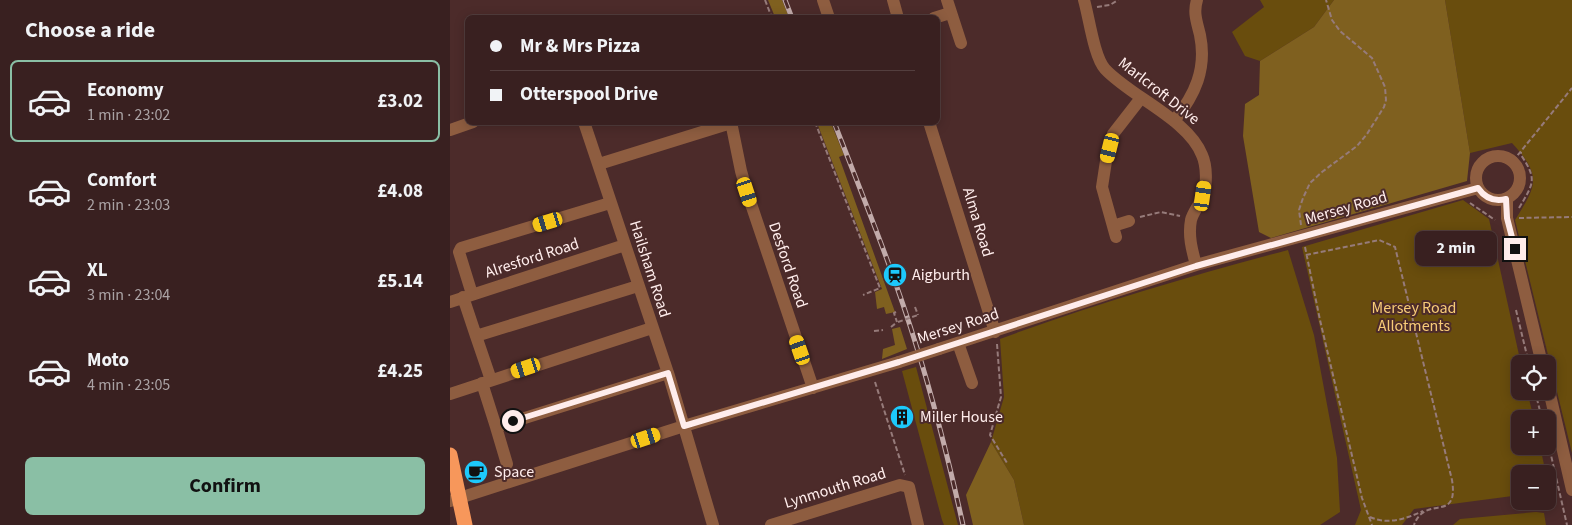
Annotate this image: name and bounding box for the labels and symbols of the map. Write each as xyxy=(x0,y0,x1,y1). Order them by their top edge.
street label: Marlcroft Drive xyxy=(1114,52,1204,130)
car xyxy=(1099,132,1120,164)
car xyxy=(735,175,758,209)
car xyxy=(1193,180,1212,212)
street label: Alma Road xyxy=(957,185,999,259)
street label: Mersey Road xyxy=(1302,186,1390,230)
car xyxy=(531,210,564,234)
street label: Hailsham Road xyxy=(624,218,676,320)
street label: Desford Road xyxy=(763,219,813,311)
street label: Alresford Road xyxy=(482,232,582,284)
callout: 2 min xyxy=(1415,232,1498,266)
route end xyxy=(1504,238,1526,260)
station icon: Aigburth xyxy=(882,262,908,288)
place label: Aigburth xyxy=(912,264,970,286)
park label: Mersey Road Allotments xyxy=(1372,297,1456,337)
street label: Mersey Road xyxy=(914,302,1002,350)
car xyxy=(788,333,811,367)
car xyxy=(509,356,542,380)
building icon: Miller House xyxy=(889,404,915,430)
place label: Miller House xyxy=(920,406,1003,428)
route start xyxy=(502,410,524,432)
car xyxy=(629,426,662,450)
cafe icon: Space xyxy=(463,459,489,485)
place label: Space xyxy=(494,461,534,483)
street label: Lynmouth Road xyxy=(781,462,889,514)

